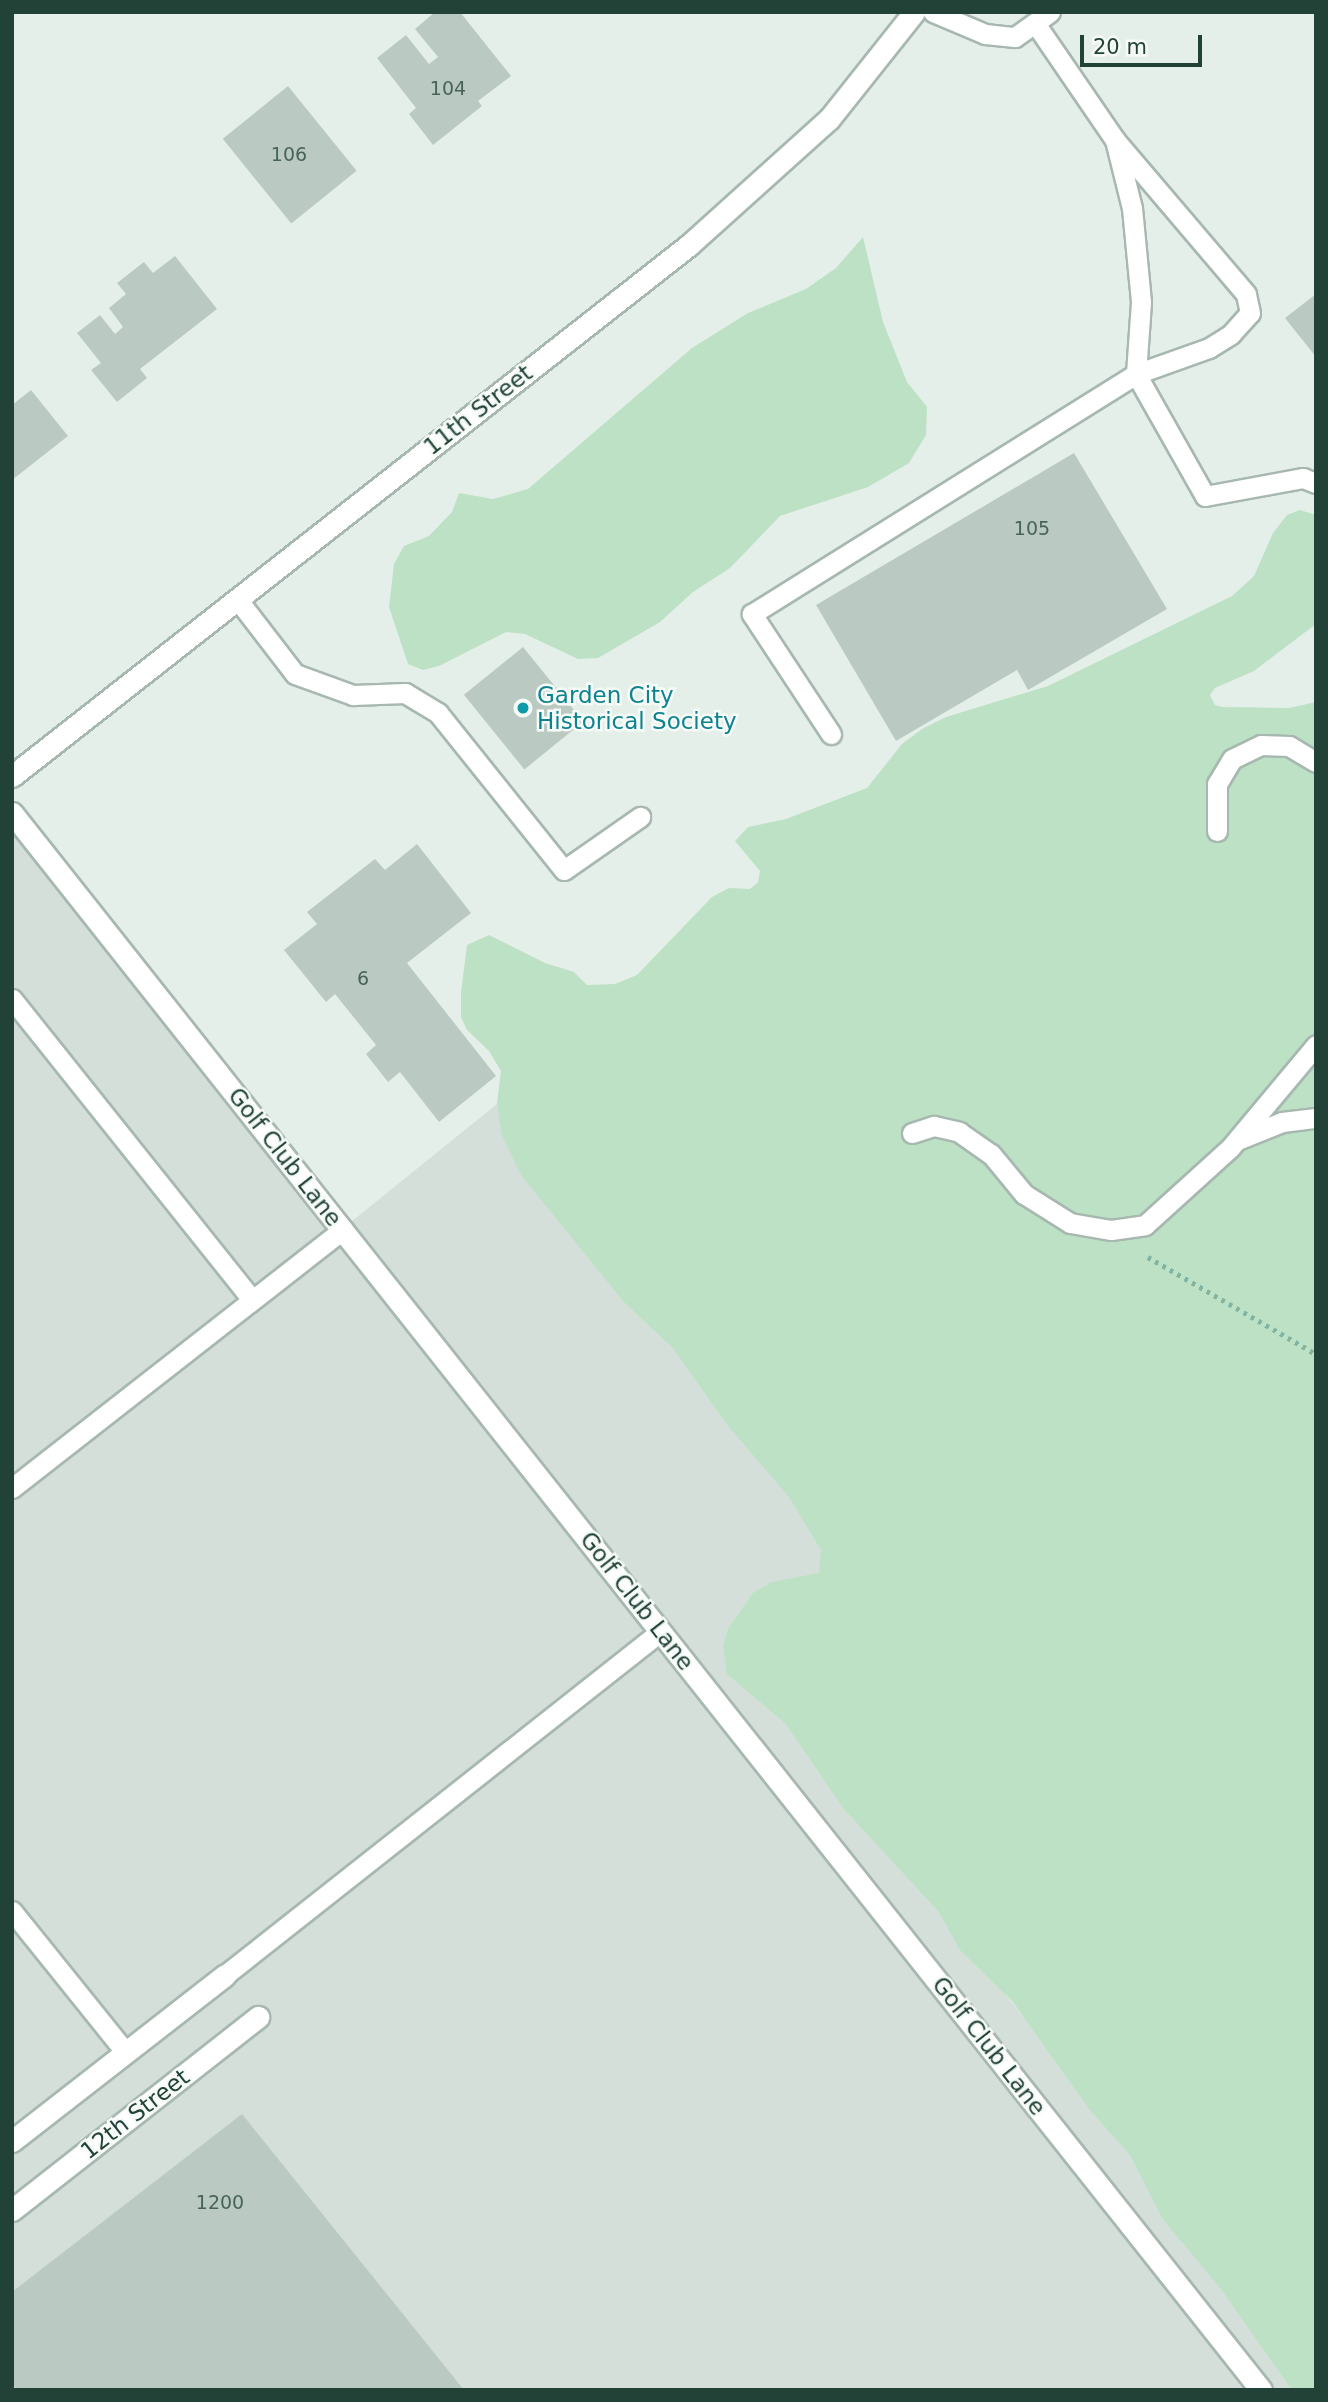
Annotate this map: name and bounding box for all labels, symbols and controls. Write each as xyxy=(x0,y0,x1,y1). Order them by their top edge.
scale bar xyxy=(1083,21,1206,65)
text: 20 m xyxy=(1093,35,1147,59)
house number: 104 xyxy=(430,78,466,100)
house number: 106 xyxy=(271,144,307,166)
street label: 11th Street xyxy=(418,359,538,461)
house number: 105 xyxy=(1014,518,1050,540)
place label: Garden City Historical Society xyxy=(537,681,737,735)
marker: Garden City Historical Society xyxy=(515,700,531,716)
house number: 6 xyxy=(357,968,369,990)
street label: Golf Club Lane xyxy=(222,1082,348,1232)
street label: Golf Club Lane xyxy=(574,1526,700,1676)
street label: Golf Club Lane xyxy=(926,1971,1052,2121)
street label: 12th Street xyxy=(75,2063,195,2165)
house number: 1200 xyxy=(196,2192,244,2214)

